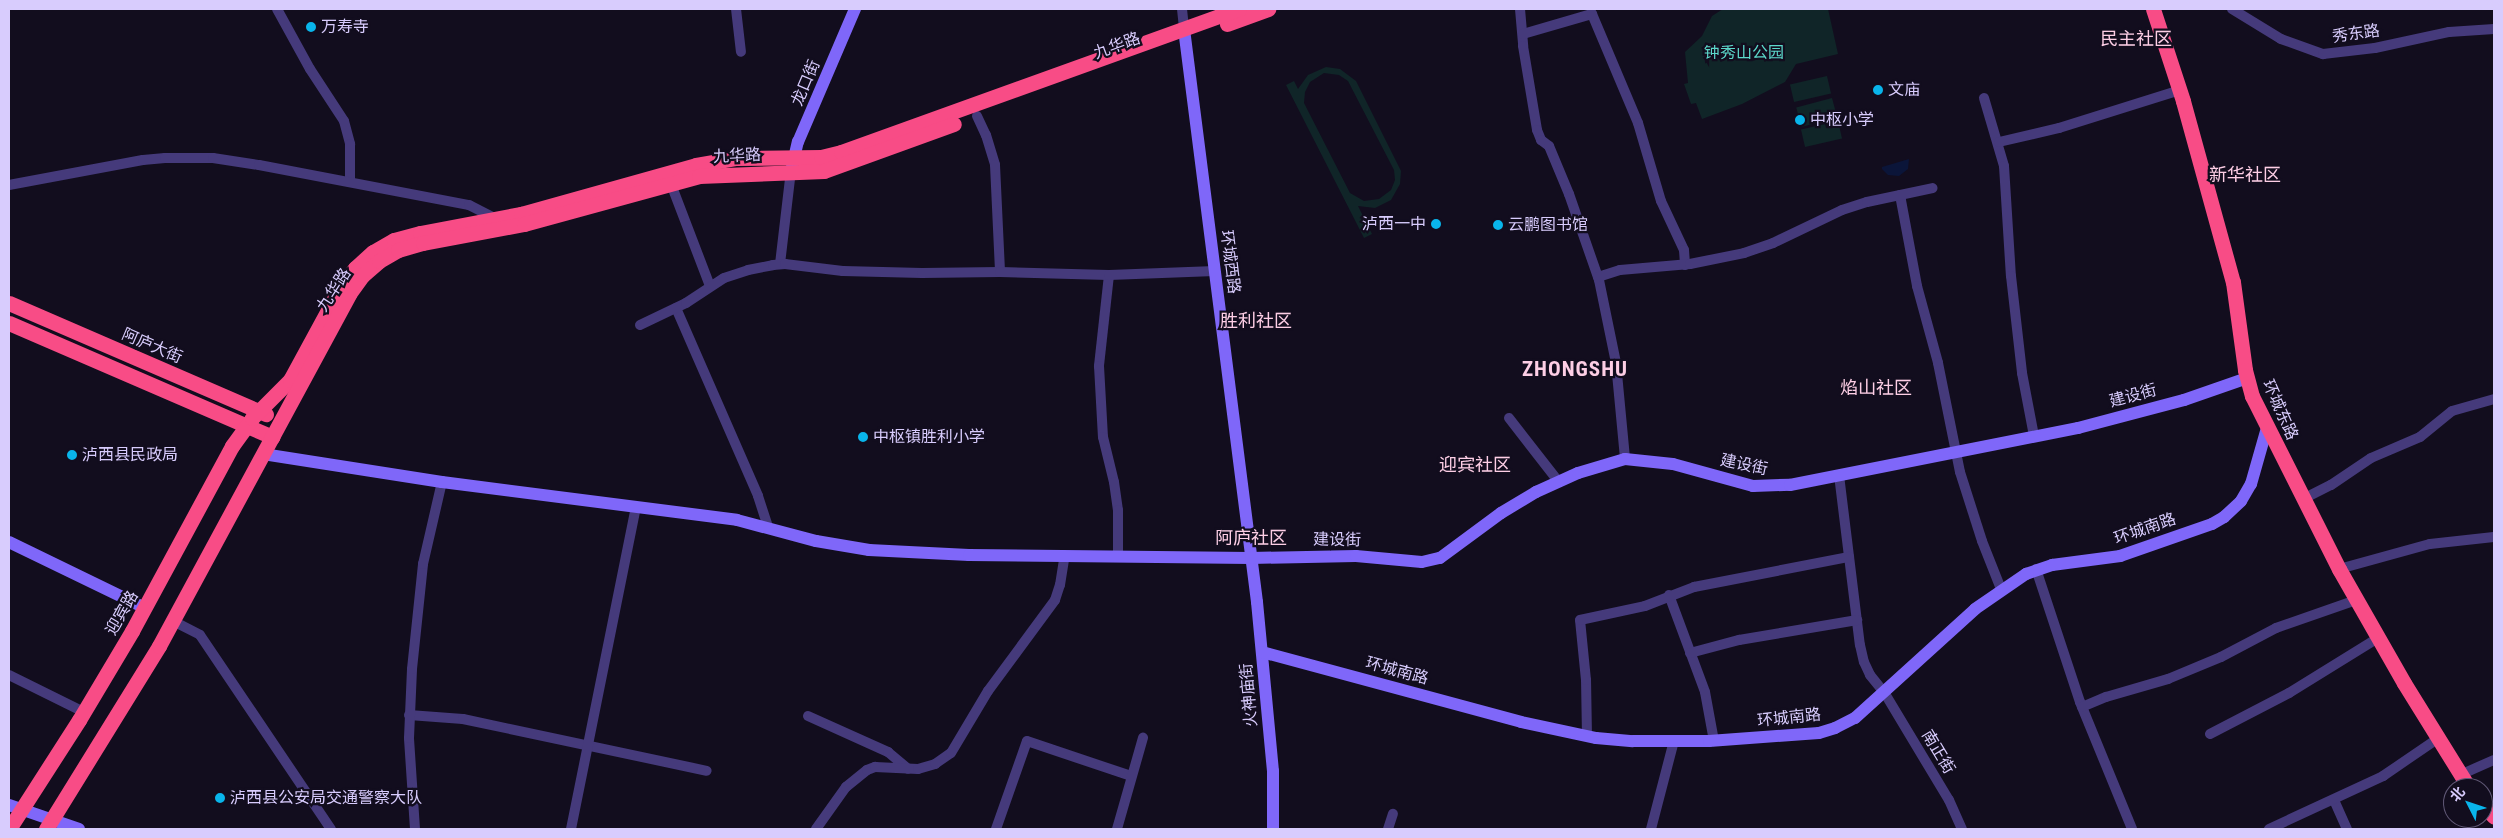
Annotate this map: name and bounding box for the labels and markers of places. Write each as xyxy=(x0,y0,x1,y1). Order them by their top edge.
place label: 万寿寺 xyxy=(321,17,369,37)
marker: 万寿寺 xyxy=(305,21,317,33)
place label: 文庙 xyxy=(1888,80,1920,100)
marker: 文庙 xyxy=(1872,84,1884,96)
place label: 中枢小学 xyxy=(1810,110,1874,130)
marker: 中枢小学 xyxy=(1794,114,1806,126)
place label: 泸西一中 xyxy=(1362,214,1426,234)
place label: 云鹏图书馆 xyxy=(1508,215,1588,235)
marker: 泸西一中 xyxy=(1430,218,1442,230)
marker: 云鹏图书馆 xyxy=(1492,219,1504,231)
place label: 中枢镇胜利小学 xyxy=(873,427,985,447)
marker: 中枢镇胜利小学 xyxy=(857,431,869,443)
place label: 泸西县民政局 xyxy=(82,445,178,465)
marker: 泸西县民政局 xyxy=(66,449,78,461)
place label: 泸西县公安局交通警察大队 xyxy=(230,788,422,808)
marker: 泸西县公安局交通警察大队 xyxy=(214,792,226,804)

